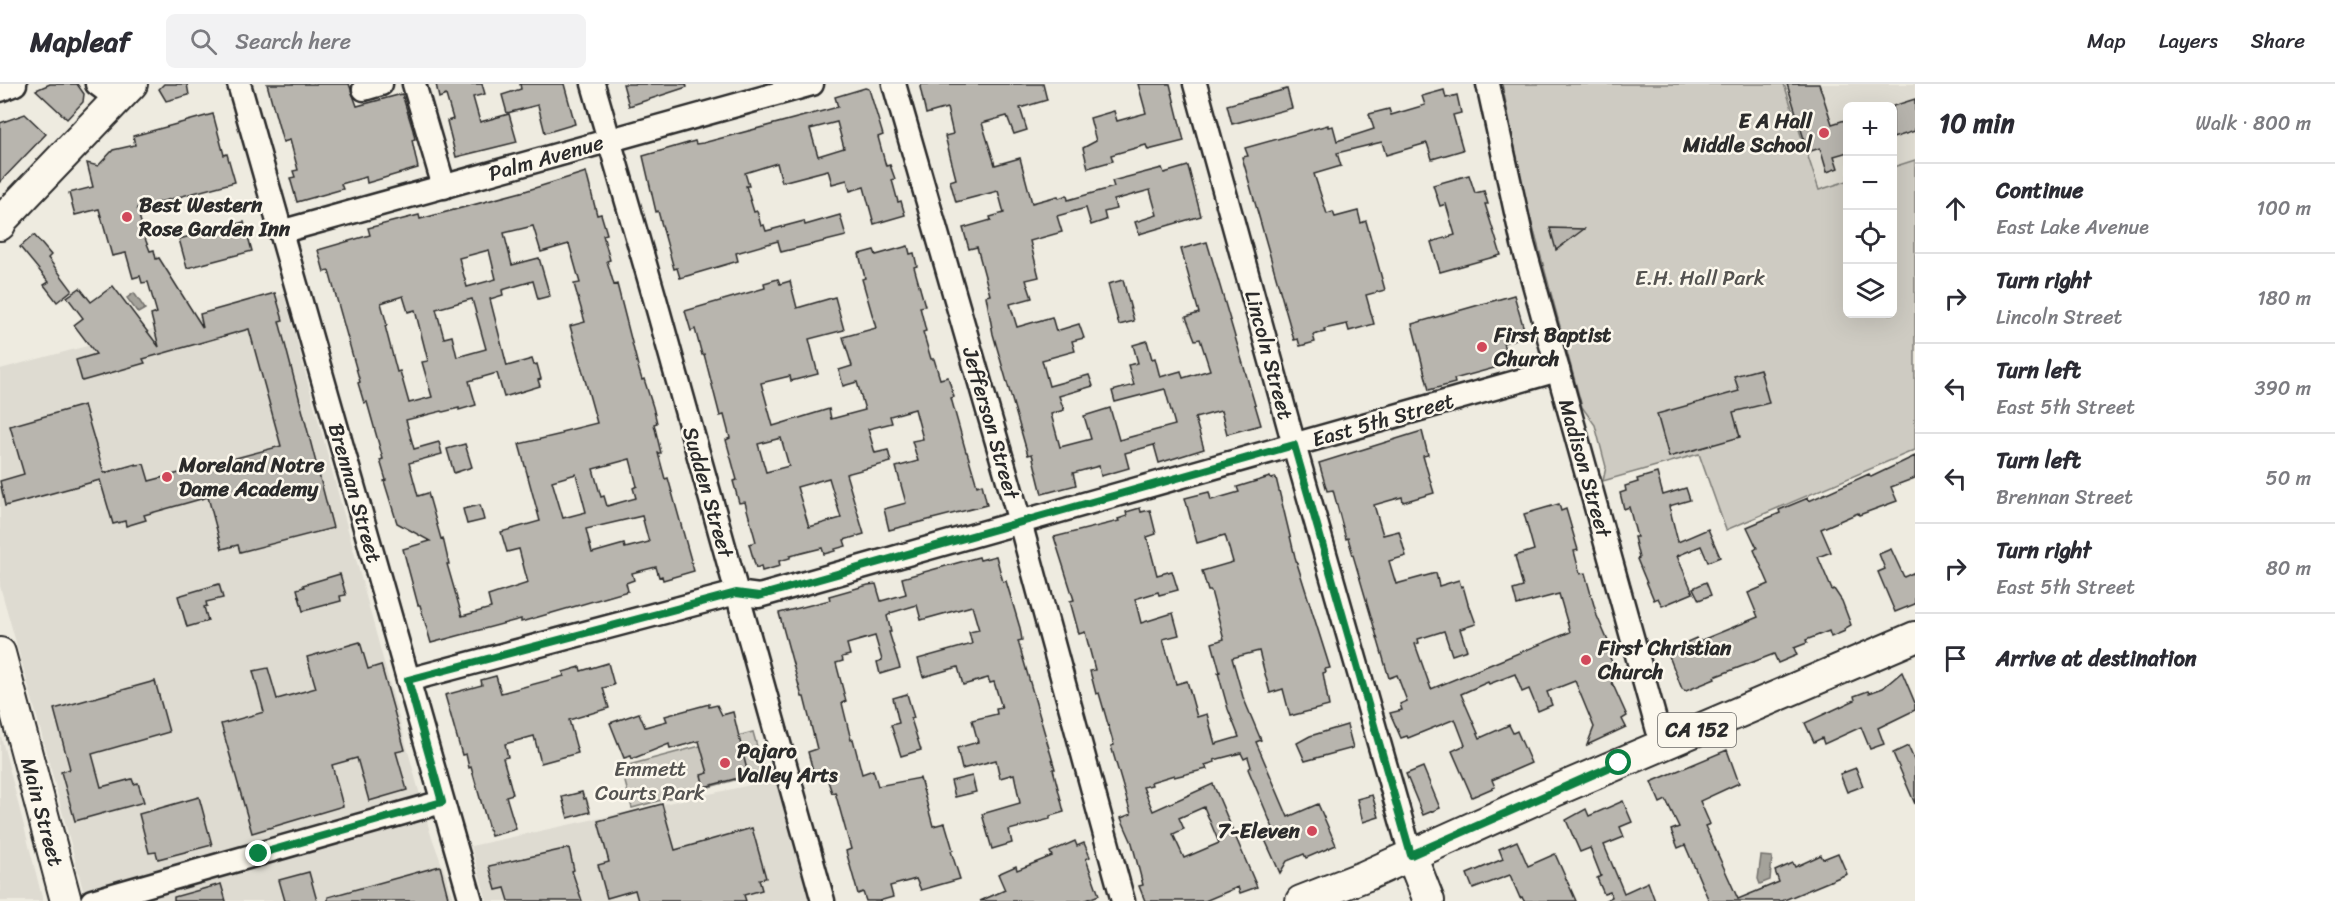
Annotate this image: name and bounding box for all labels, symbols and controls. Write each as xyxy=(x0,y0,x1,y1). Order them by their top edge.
search box xyxy=(166,14,586,68)
text: Mapleaf xyxy=(30,17,130,66)
text: Search here xyxy=(235,22,351,61)
text: Map xyxy=(2087,22,2126,60)
text: Layers xyxy=(2159,22,2218,60)
text: Share xyxy=(2251,22,2305,60)
icon: search xyxy=(187,25,220,58)
text: 10 min xyxy=(1939,100,2015,146)
place label: E A Hall Middle School xyxy=(1682,102,1813,164)
map controls xyxy=(1843,102,1897,318)
button: + xyxy=(1843,102,1897,156)
text: Walk · 800 m xyxy=(2196,106,2311,141)
street label: Palm Avenue xyxy=(484,123,608,193)
marker: E A Hall Middle School xyxy=(1817,126,1831,140)
button: − xyxy=(1843,156,1897,210)
text: Continue xyxy=(1996,171,2084,210)
place label: Best Western Rose Garden Inn xyxy=(138,186,291,248)
text: 100 m xyxy=(2257,191,2311,226)
icon: ahead xyxy=(1939,192,1972,225)
marker: Best Western Rose Garden Inn xyxy=(120,210,134,224)
button: locate xyxy=(1843,210,1897,264)
text: East Lake Avenue xyxy=(1996,210,2149,245)
park label: E.H. Hall Park xyxy=(1635,259,1766,297)
text: Turn right xyxy=(1996,261,2091,300)
button: layers xyxy=(1843,264,1897,318)
text: 180 m xyxy=(2257,281,2311,316)
icon: right xyxy=(1939,282,1972,315)
street label: Lincoln Street xyxy=(1234,286,1304,424)
text: Lincoln Street xyxy=(1996,300,2122,335)
place label: First Baptist Church xyxy=(1493,316,1612,378)
marker: First Baptist Church xyxy=(1475,340,1489,354)
street label: Jefferson Street xyxy=(951,342,1031,505)
text: Turn left xyxy=(1996,351,2081,390)
text: 390 m xyxy=(2255,371,2311,406)
icon: left xyxy=(1939,372,1972,405)
street label: East 5th Street xyxy=(1308,382,1458,458)
text: East 5th Street xyxy=(1996,390,2135,425)
street label: Madison Street xyxy=(1547,394,1623,543)
street label: Brennan Street xyxy=(317,419,393,567)
street label: Sudden Street xyxy=(671,422,745,563)
text: Turn left xyxy=(1996,441,2081,480)
place label: Moreland Notre Dame Academy xyxy=(178,446,325,508)
text: 50 m xyxy=(2266,461,2311,496)
icon: left xyxy=(1939,462,1972,495)
marker: Moreland Notre Dame Academy xyxy=(160,470,174,484)
text: Brennan Street xyxy=(1996,480,2133,515)
text: Turn right xyxy=(1996,531,2091,570)
text: 80 m xyxy=(2266,551,2311,586)
icon: right xyxy=(1939,552,1972,585)
text: East 5th Street xyxy=(1996,570,2135,605)
place label: First Christian Church xyxy=(1597,629,1732,691)
text: Arrive at destination xyxy=(1996,639,2197,678)
icon: arrive xyxy=(1939,642,1972,675)
marker: First Christian Church xyxy=(1579,653,1593,667)
road number: CA 152 xyxy=(1658,713,1736,747)
place label: Pajaro Valley Arts xyxy=(737,732,838,794)
route start xyxy=(1605,749,1631,775)
park label: Emmett Courts Park xyxy=(595,750,705,812)
street label: Main Street xyxy=(9,753,75,871)
marker: Pajaro Valley Arts xyxy=(718,756,732,770)
place label: 7-Eleven xyxy=(1218,812,1301,850)
marker: 7-Eleven xyxy=(1305,824,1319,838)
route end xyxy=(245,840,271,866)

